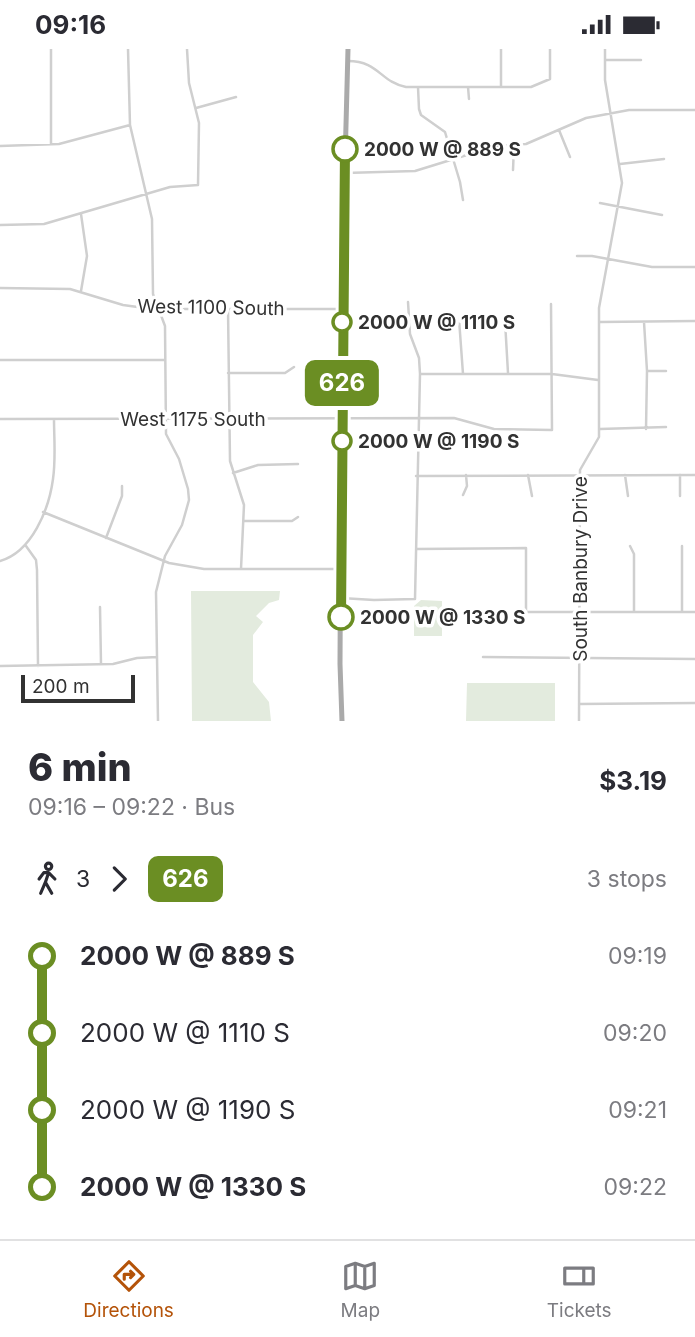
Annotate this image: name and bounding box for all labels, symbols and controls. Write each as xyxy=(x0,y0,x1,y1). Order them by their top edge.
text: 09:16 xyxy=(35,9,106,40)
marker: 2000 W @ 889 S xyxy=(332,136,358,162)
place label: 2000 W @ 889 S xyxy=(364,138,521,161)
street label: West 1100 South xyxy=(137,295,285,320)
place label: 2000 W @ 1110 S xyxy=(358,311,515,334)
marker: 2000 W @ 1110 S xyxy=(332,312,352,332)
line badge: 626 xyxy=(302,360,382,406)
text: 626 xyxy=(319,368,365,397)
street label: West 1175 South xyxy=(120,408,266,431)
place label: 2000 W @ 1190 S xyxy=(358,430,519,453)
marker: 2000 W @ 1190 S xyxy=(332,431,352,451)
street label: South Banbury Drive xyxy=(569,476,592,662)
marker: 2000 W @ 1330 S xyxy=(328,604,354,630)
place label: 2000 W @ 1330 S xyxy=(360,606,525,629)
scale bar xyxy=(21,672,135,704)
text: 200 m xyxy=(32,675,90,698)
text: 6 min xyxy=(28,744,132,790)
text: $3.19 xyxy=(599,765,667,796)
text: 09:16 – 09:22 · Bus xyxy=(28,793,235,821)
icon: walk xyxy=(28,860,66,898)
icon: forward xyxy=(100,860,138,898)
text: 626 xyxy=(162,864,209,893)
text: 3 xyxy=(76,865,90,893)
text: 3 stops xyxy=(587,865,667,893)
text: 2000 W @ 889 S xyxy=(80,940,295,971)
text: 09:19 xyxy=(608,942,667,970)
text: 2000 W @ 1110 S xyxy=(80,1017,290,1048)
text: 09:20 xyxy=(603,1019,667,1047)
text: 2000 W @ 1190 S xyxy=(80,1094,295,1125)
text: 09:21 xyxy=(608,1096,667,1124)
text: 2000 W @ 1330 S xyxy=(80,1171,306,1202)
text: 09:22 xyxy=(604,1173,667,1201)
tab: Directions xyxy=(83,1257,174,1322)
tab: Map xyxy=(341,1257,380,1322)
tab: Tickets xyxy=(547,1257,612,1322)

